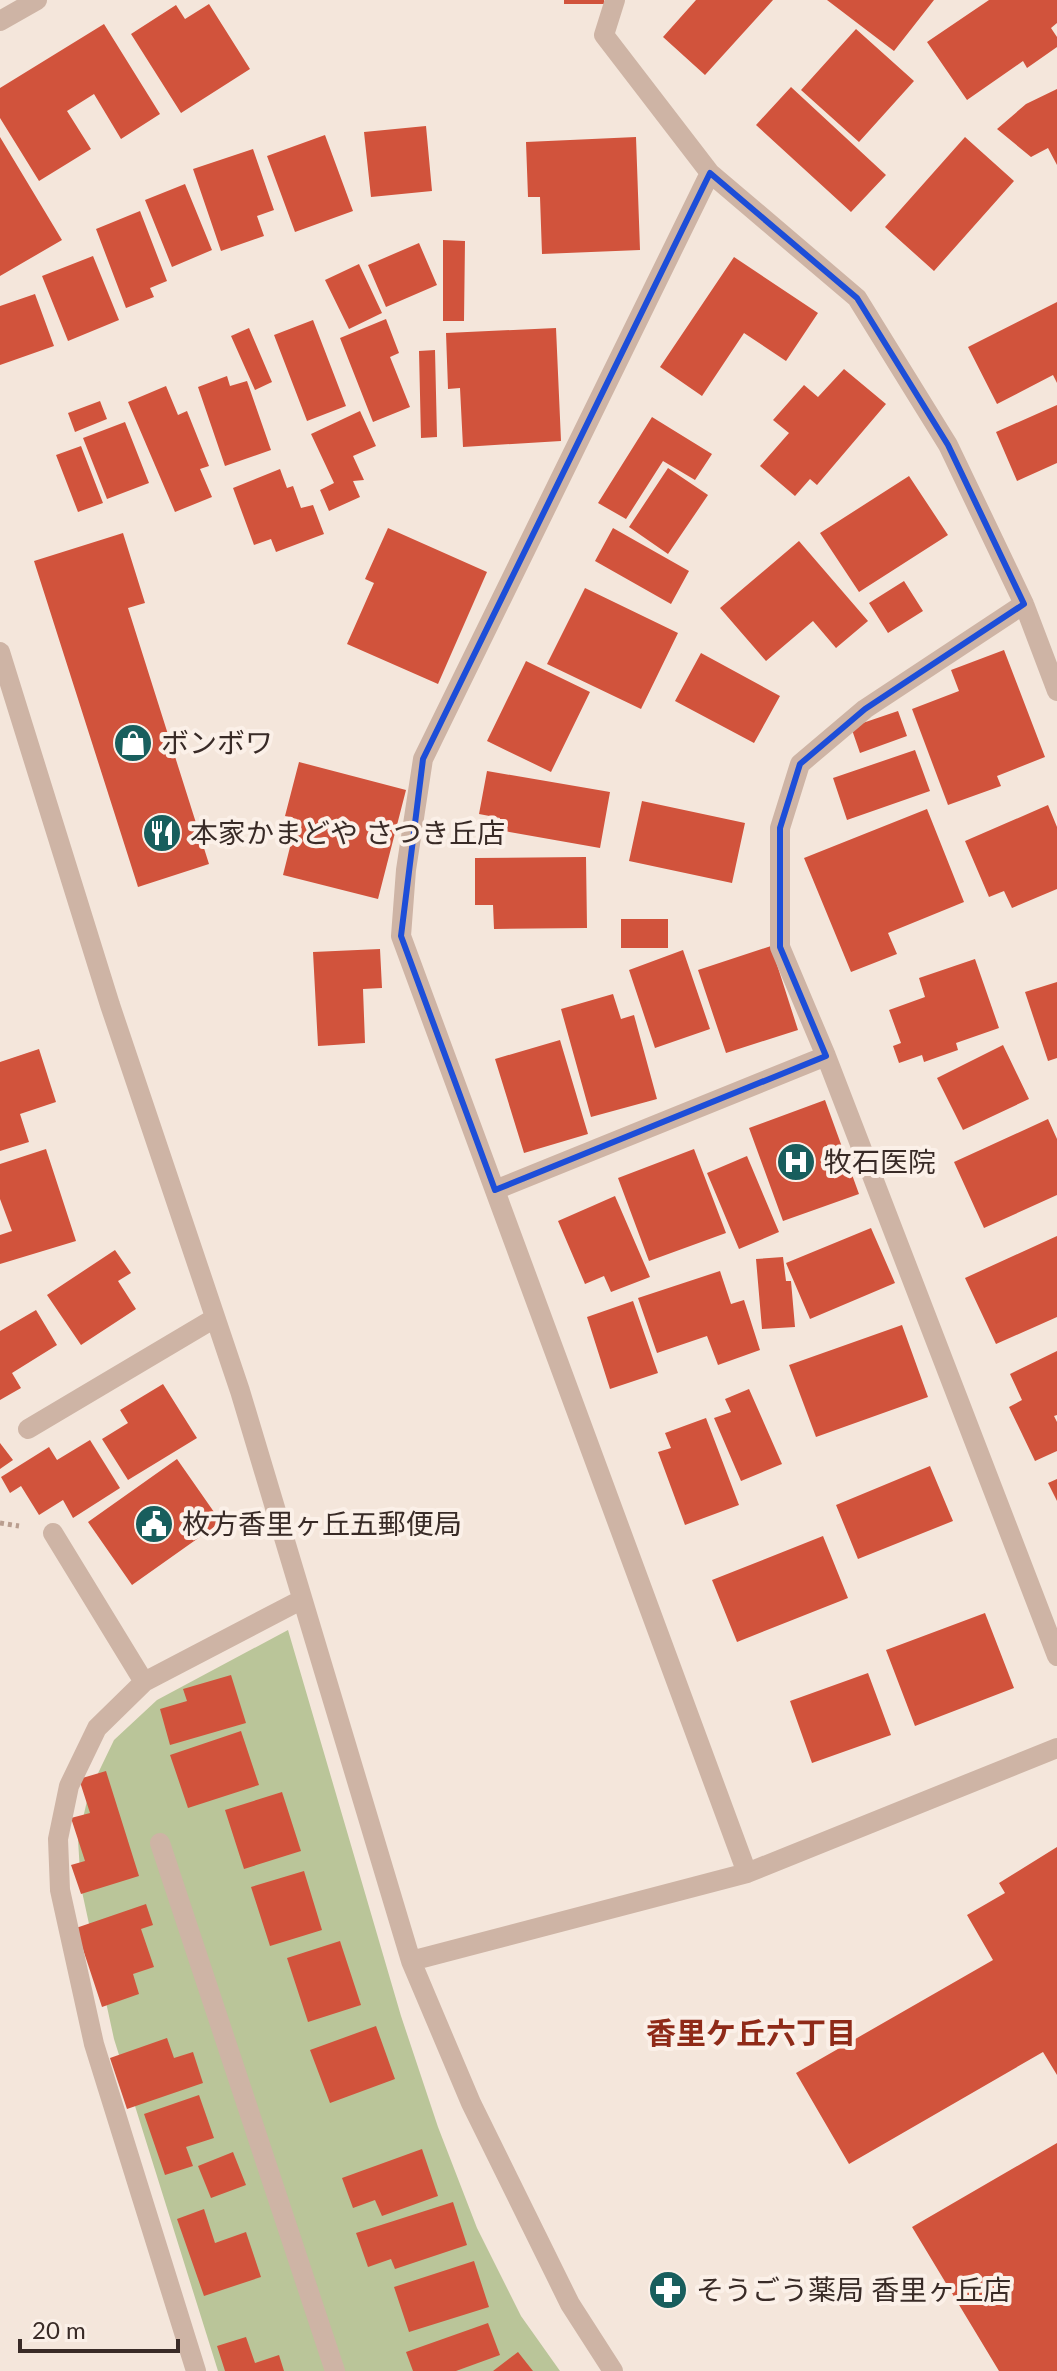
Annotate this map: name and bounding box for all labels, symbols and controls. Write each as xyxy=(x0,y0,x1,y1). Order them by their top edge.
shop icon: ボンボワ xyxy=(112,722,154,764)
place label: ボンボワ xyxy=(161,725,273,759)
restaurant icon: 本家かまどや さつき丘店 xyxy=(141,812,183,854)
place label: 本家かまどや さつき丘店 xyxy=(190,815,505,849)
hospital icon: 牧石医院 xyxy=(775,1141,817,1183)
place label: 牧石医院 xyxy=(824,1144,936,1178)
public building icon: 枚方香里ヶ丘五郵便局 xyxy=(133,1503,175,1545)
place label: 枚方香里ヶ丘五郵便局 xyxy=(182,1506,462,1540)
district label: 香里ケ丘六丁目 xyxy=(646,2014,856,2050)
pharmacy icon: そうごう薬局 香里ヶ丘店 xyxy=(647,2269,689,2311)
place label: そうごう薬局 香里ヶ丘店 xyxy=(696,2272,1011,2306)
scale bar xyxy=(20,2303,178,2353)
text: 20 m xyxy=(32,2315,86,2344)

